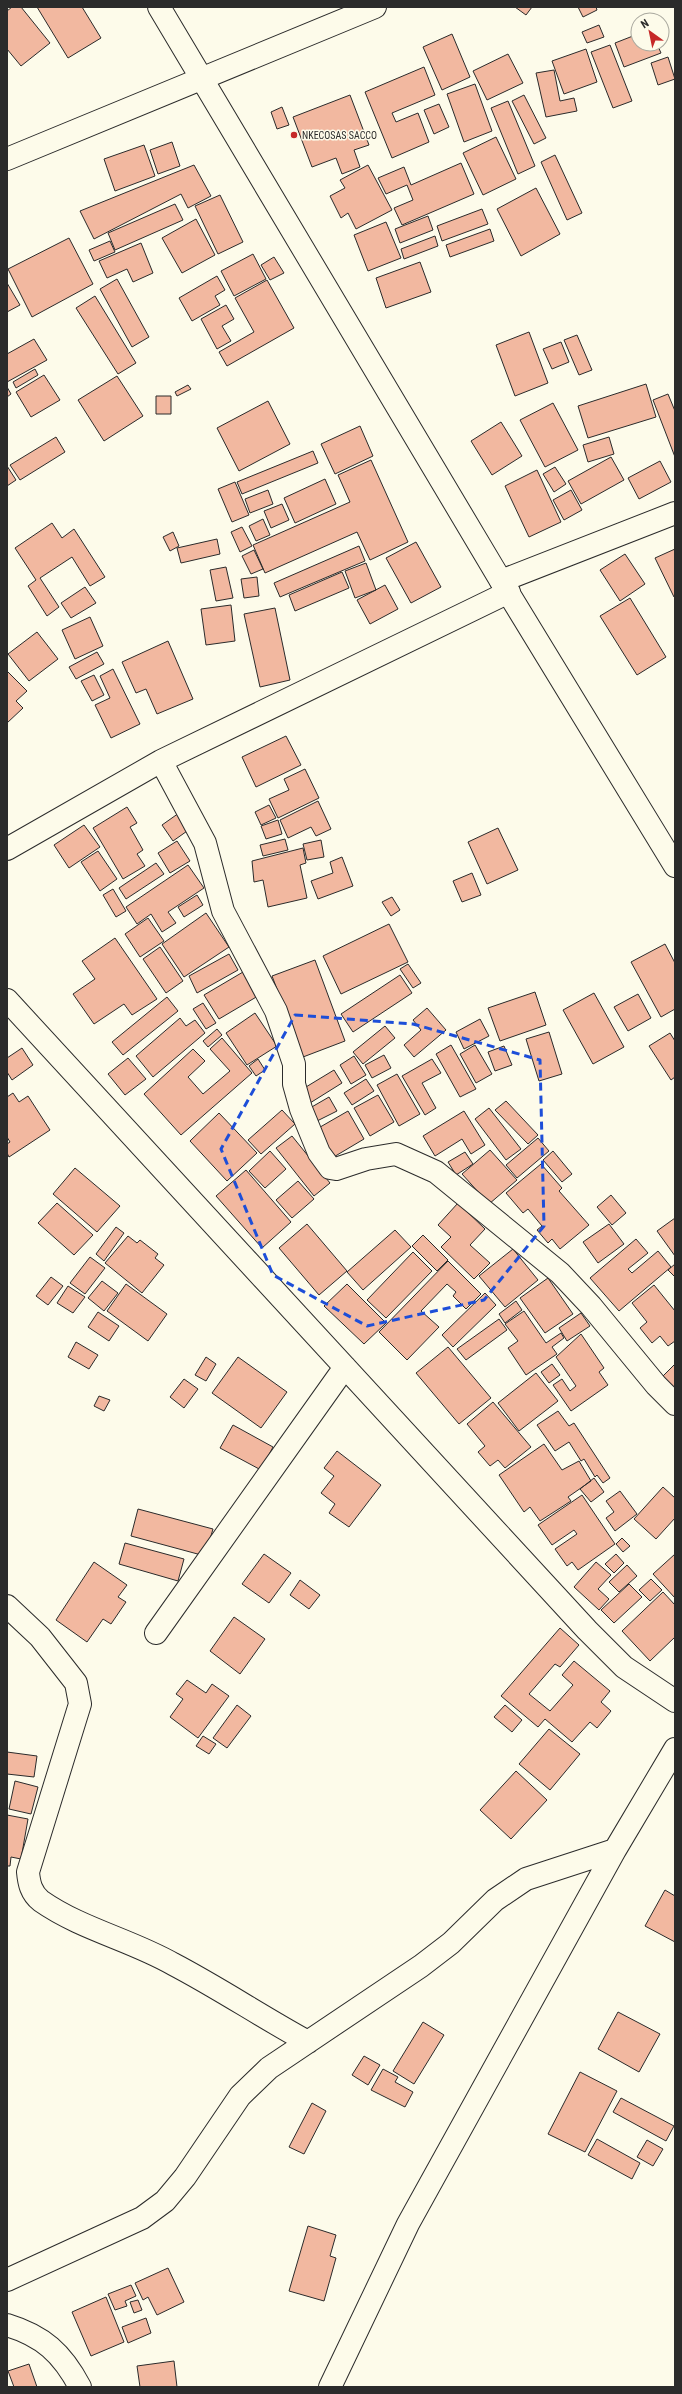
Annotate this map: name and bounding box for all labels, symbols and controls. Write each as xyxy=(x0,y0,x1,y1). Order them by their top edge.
north arrow xyxy=(630,12,670,52)
text: N xyxy=(638,17,651,31)
marker: NKECOSAS SACCO xyxy=(289,130,299,140)
place label: NKECOSAS SACCO xyxy=(302,130,377,141)

